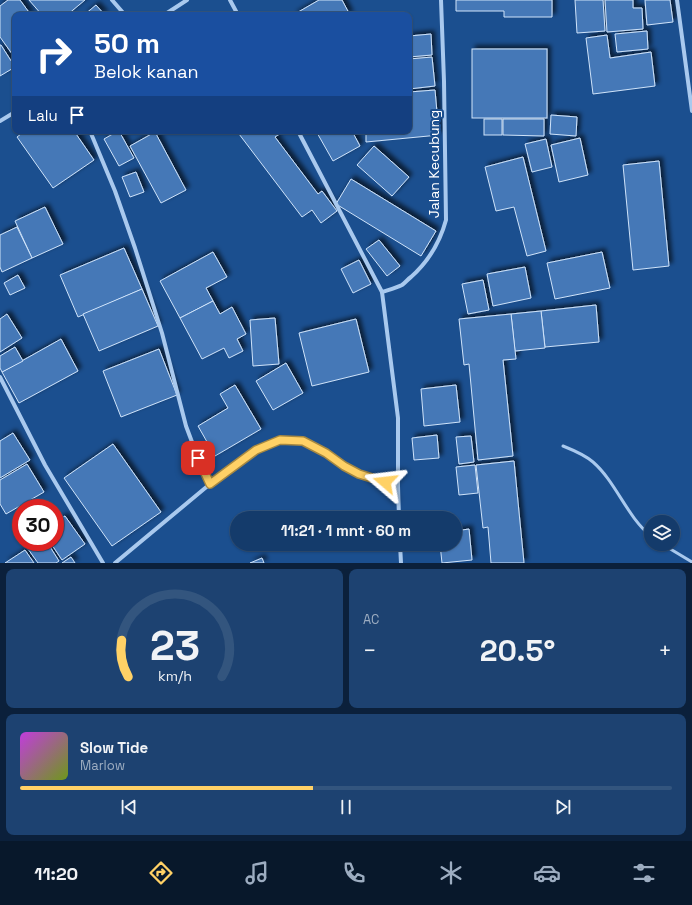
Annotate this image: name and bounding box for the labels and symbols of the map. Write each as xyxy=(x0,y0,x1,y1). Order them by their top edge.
street label: Jalan Kecubung xyxy=(425,110,443,218)
pin xyxy=(181,441,215,475)
position arrow xyxy=(364,461,406,503)
speed limit sign: 30 xyxy=(12,499,64,551)

